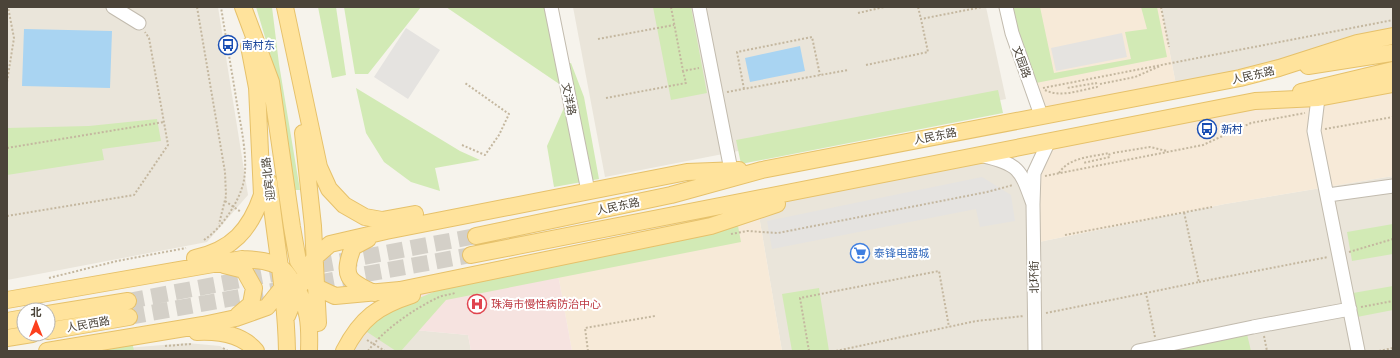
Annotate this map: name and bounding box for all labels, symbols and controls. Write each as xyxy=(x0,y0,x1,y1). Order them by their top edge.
bus stop icon: 南村东 xyxy=(217,34,239,56)
place label: 南村东 xyxy=(242,39,275,52)
street label: 文园路 xyxy=(1010,44,1033,80)
street label: 人民东路 xyxy=(1230,64,1276,87)
street label: 文洋路 xyxy=(559,82,578,117)
bus stop icon: 新村 xyxy=(1196,118,1218,140)
place label: 新村 xyxy=(1221,123,1243,136)
street label: 人民东路 xyxy=(912,126,958,147)
street label: 迎宾北路 xyxy=(259,156,278,202)
street label: 人民东路 xyxy=(595,196,641,217)
supermarket icon: 泰锋电器城 xyxy=(849,242,871,264)
place label: 泰锋电器城 xyxy=(874,247,929,260)
street label: 北环街 xyxy=(1028,260,1041,294)
hospital icon: 珠海市慢性病防治中心 xyxy=(466,293,488,315)
place label: 珠海市慢性病防治中心 xyxy=(491,298,601,311)
north arrow xyxy=(16,302,56,342)
text: 北 xyxy=(31,306,42,319)
street label: 人民西路 xyxy=(65,314,111,335)

